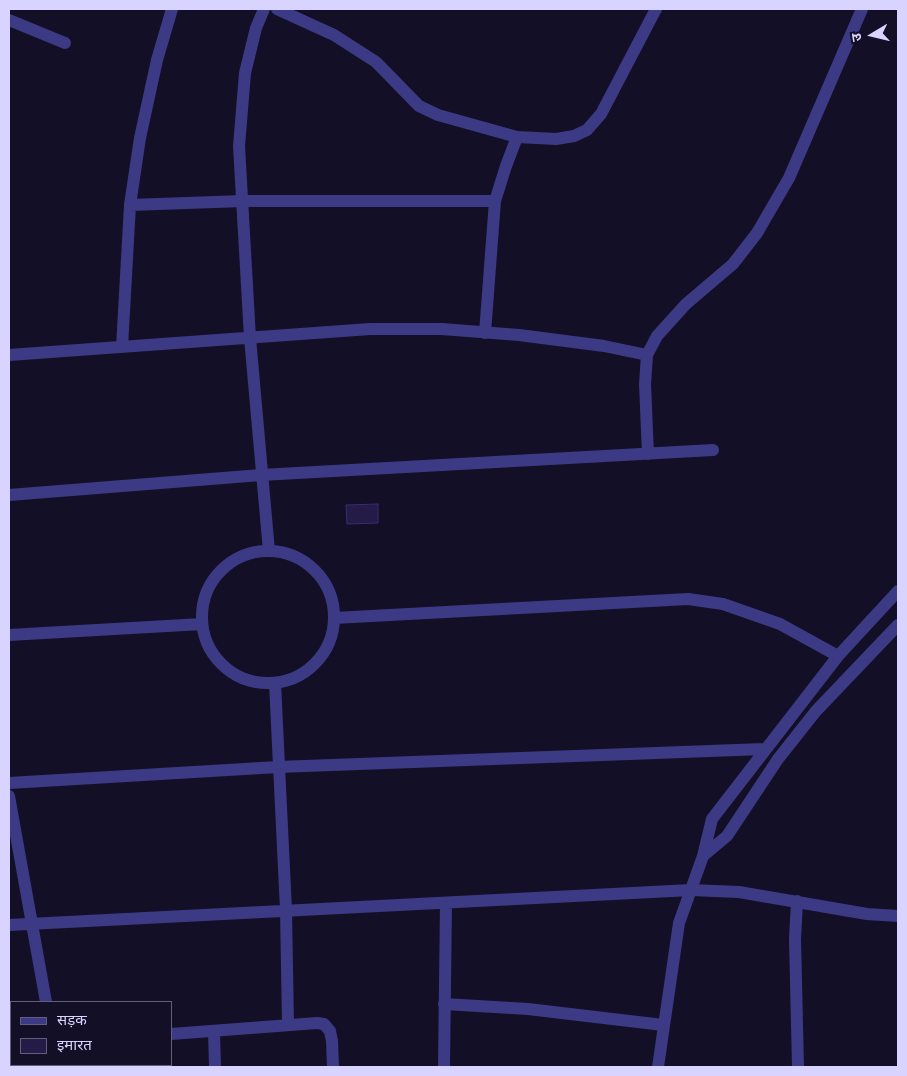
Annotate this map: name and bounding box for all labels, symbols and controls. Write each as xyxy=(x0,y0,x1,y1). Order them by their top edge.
north arrow xyxy=(847,10,897,60)
text: उ xyxy=(847,32,868,43)
legend xyxy=(10,1001,172,1066)
text: सड़क xyxy=(57,1010,87,1031)
text: इमारत xyxy=(57,1035,92,1056)

